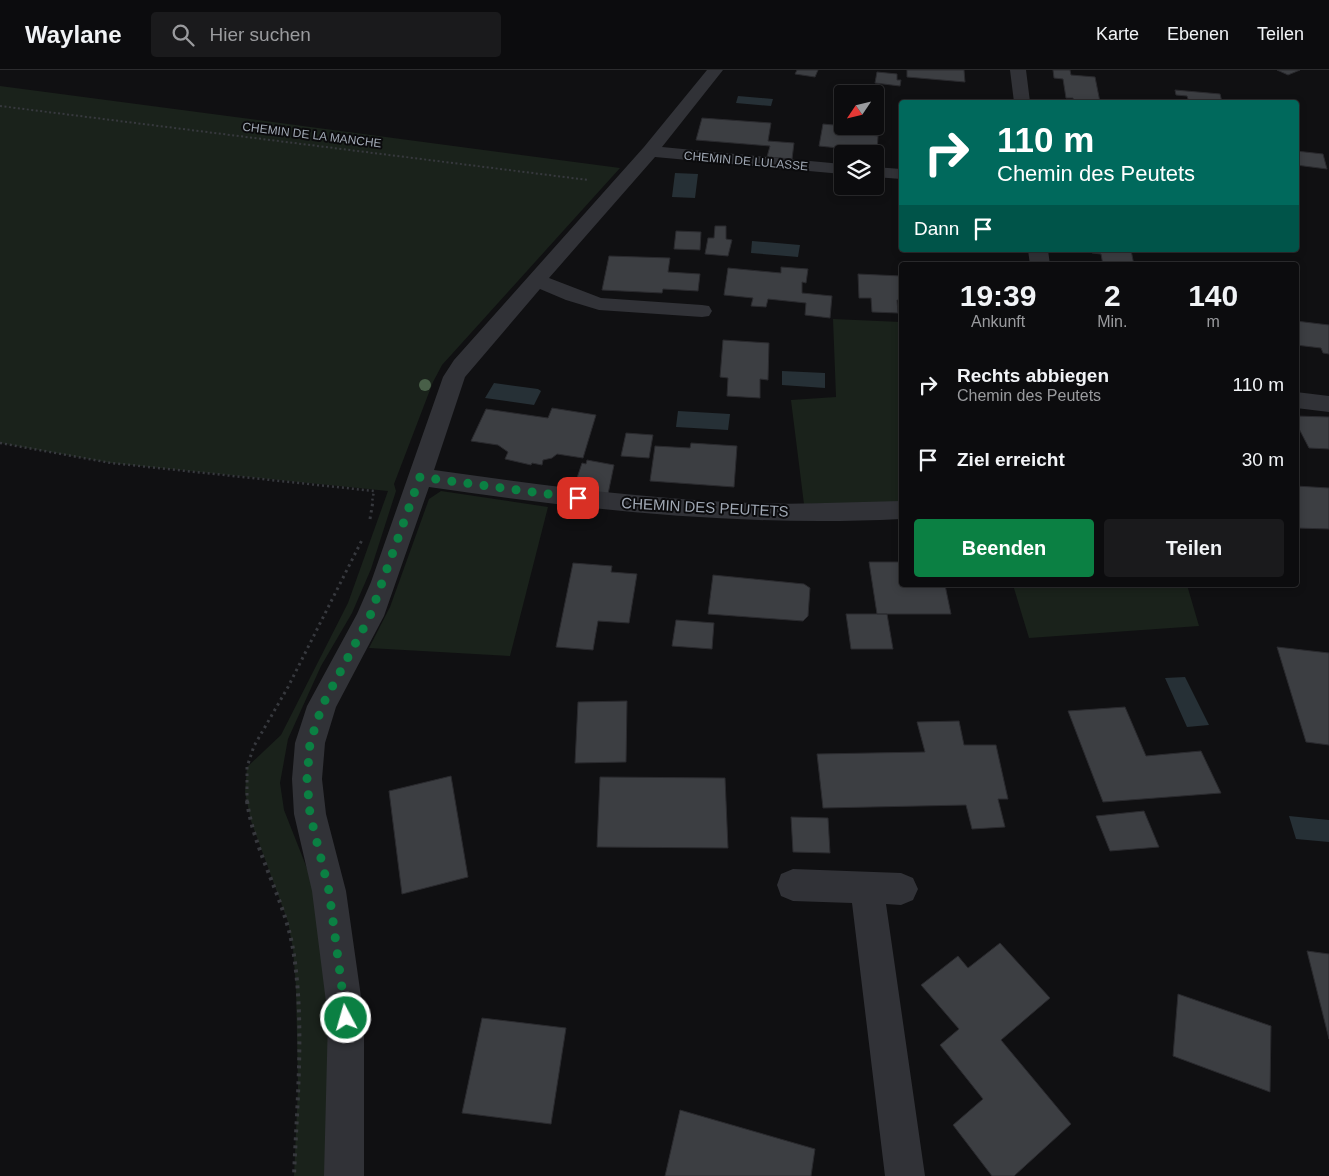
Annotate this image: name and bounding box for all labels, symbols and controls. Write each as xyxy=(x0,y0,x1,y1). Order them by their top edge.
search box xyxy=(151,12,501,57)
text: Waylane xyxy=(25,21,121,48)
icon: search xyxy=(169,21,197,49)
text: Hier suchen xyxy=(209,24,311,45)
text: Karte xyxy=(1096,24,1139,44)
text: Ebenen xyxy=(1167,24,1229,44)
text: Teilen xyxy=(1257,24,1304,44)
north arrow xyxy=(834,85,884,135)
map controls xyxy=(834,85,884,195)
street label: CHEMIN DE LA MANCHE xyxy=(242,120,382,150)
icon: right xyxy=(914,120,979,185)
text: 110 m xyxy=(997,120,1094,159)
button: layers xyxy=(834,145,884,195)
street label: CHEMIN DE LULASSE xyxy=(683,149,809,173)
text: Chemin des Peutets xyxy=(997,161,1195,186)
icon: arrive xyxy=(969,215,997,243)
text: Dann xyxy=(914,218,959,239)
text: 19:39 xyxy=(960,279,1036,312)
text: 2 xyxy=(1104,279,1121,312)
text: 140 xyxy=(1188,279,1238,312)
text: Ankunft xyxy=(971,313,1025,330)
text: Min. xyxy=(1097,313,1127,330)
text: m xyxy=(1207,313,1220,330)
text: Rechts abbiegen xyxy=(957,365,1109,386)
icon: right xyxy=(914,371,942,399)
text: 110 m xyxy=(1233,374,1284,395)
text: Chemin des Peutets xyxy=(957,387,1101,404)
icon: arrive xyxy=(914,446,942,474)
text: Ziel erreicht xyxy=(957,449,1065,470)
text: 30 m xyxy=(1242,449,1284,470)
pin xyxy=(557,477,599,519)
icon: arrive xyxy=(564,484,592,512)
street label: CHEMIN DES PEUTETS xyxy=(621,494,789,520)
button: Beenden xyxy=(914,519,1094,577)
button: Teilen xyxy=(1104,519,1284,577)
position arrow xyxy=(319,991,371,1043)

